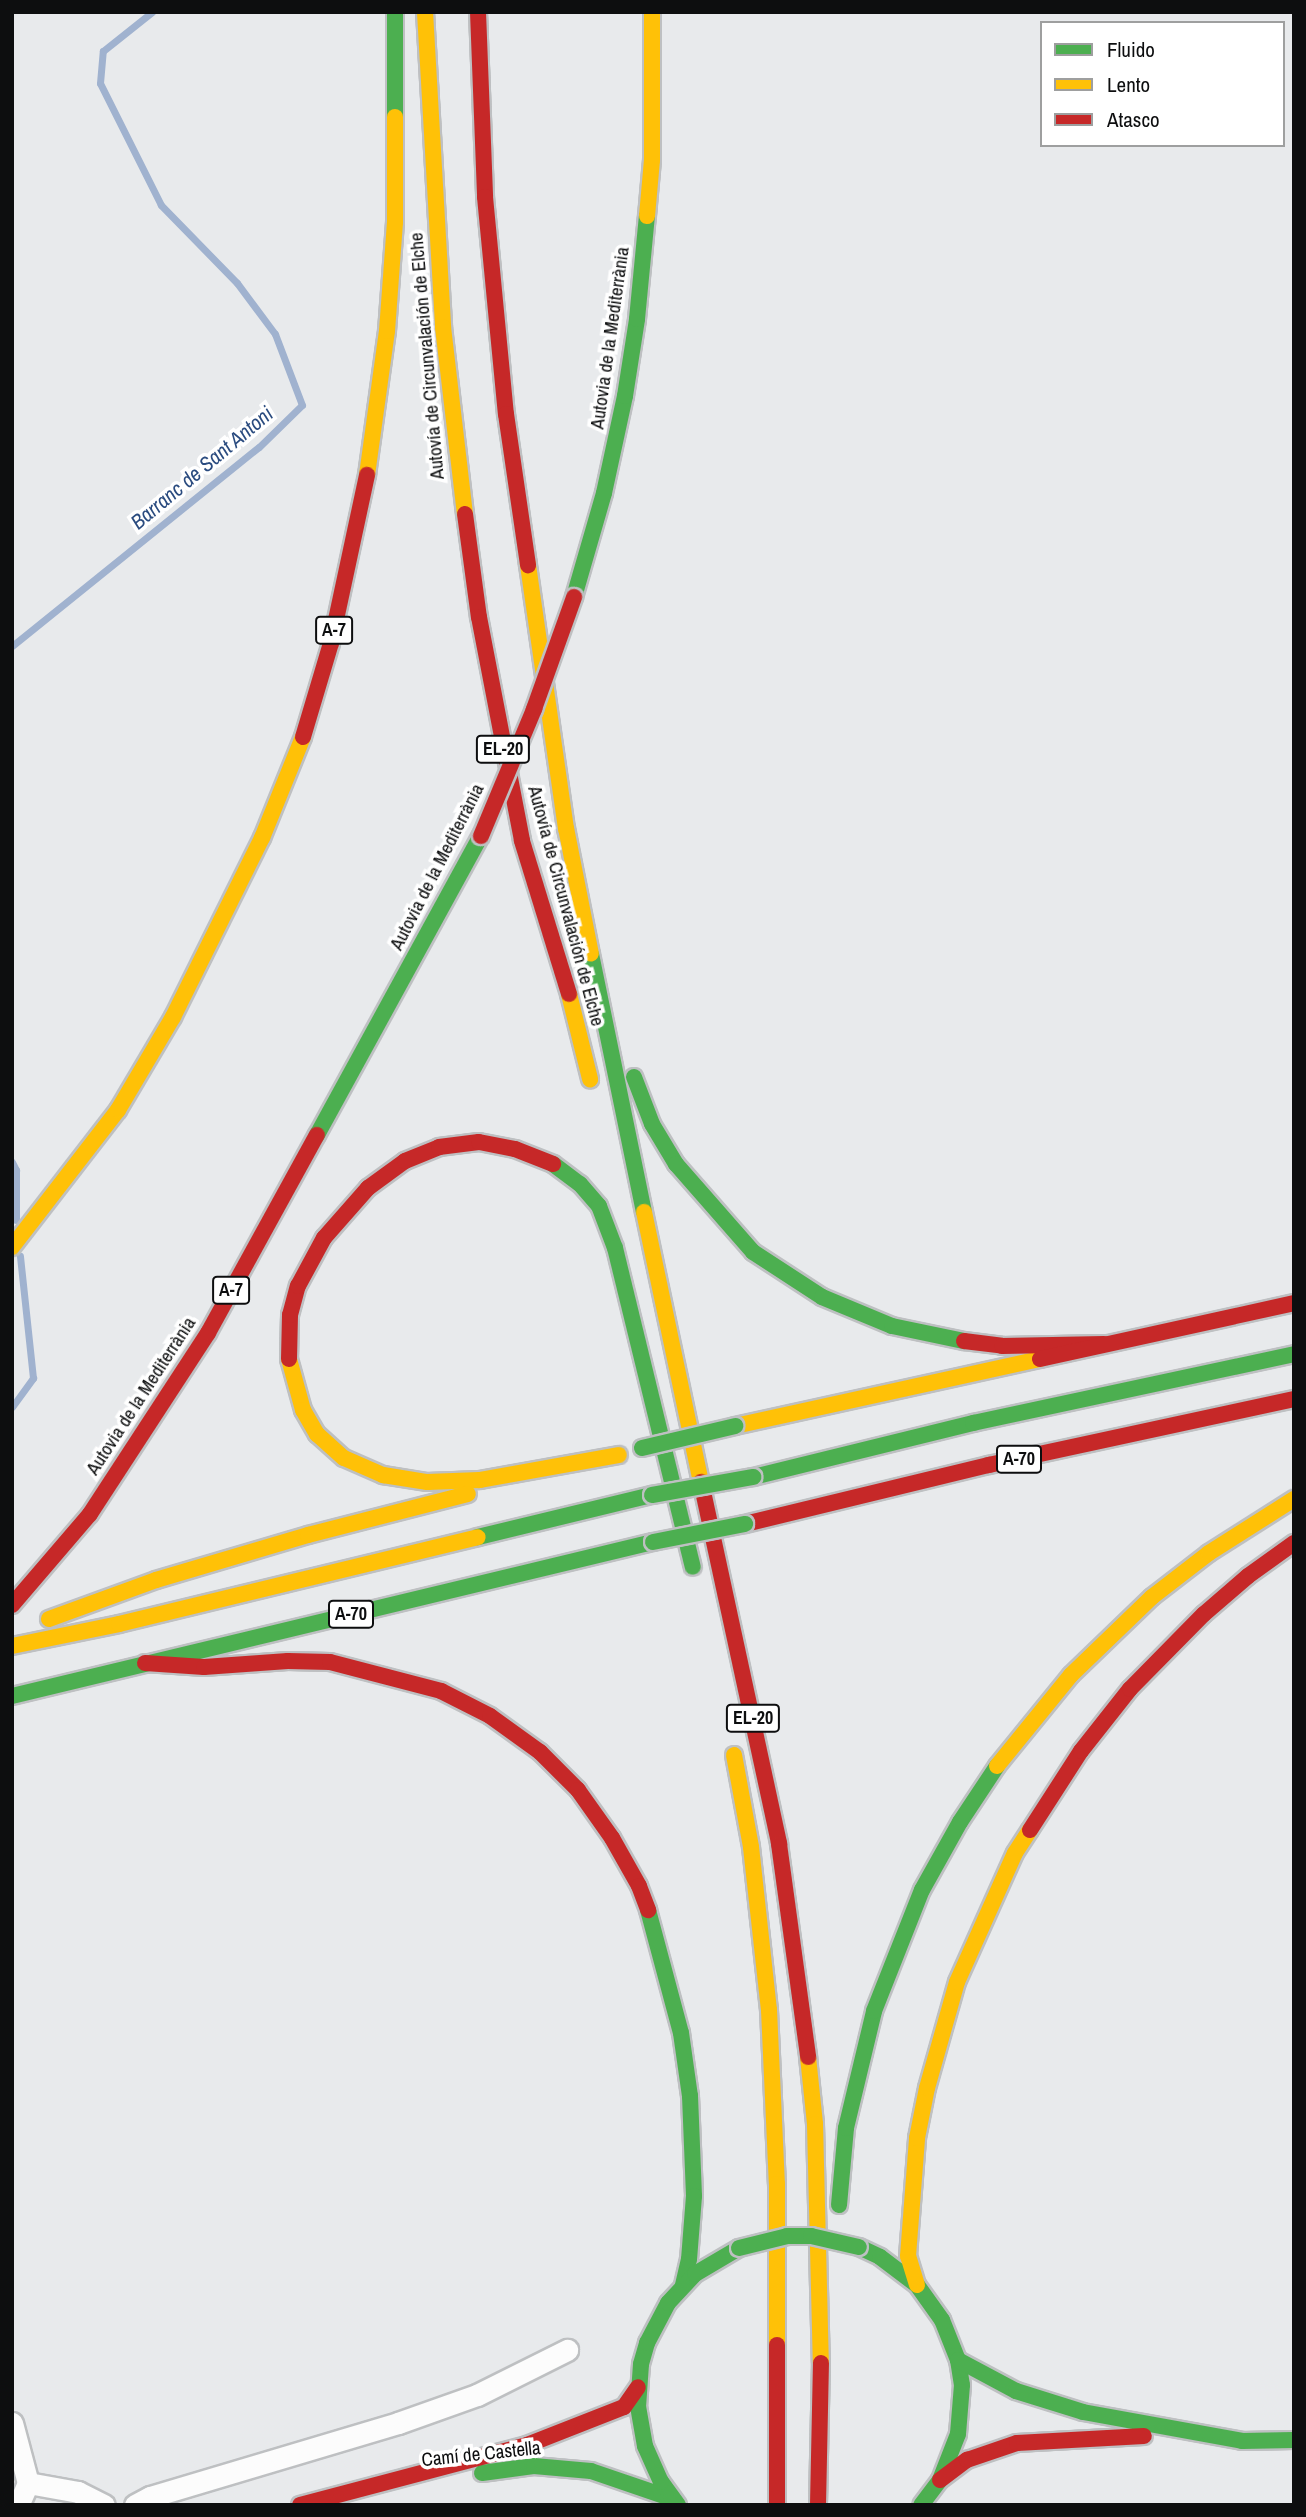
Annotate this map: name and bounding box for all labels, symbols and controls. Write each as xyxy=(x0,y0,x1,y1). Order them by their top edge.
legend xyxy=(1040,21,1285,147)
text: Fluido xyxy=(1107,35,1155,64)
text: Lento xyxy=(1107,70,1150,99)
text: Atasco xyxy=(1107,105,1160,134)
street label: Autovía de Circunvalación de Elche xyxy=(405,232,449,480)
street label: Autovia de la Mediterrània xyxy=(586,245,634,431)
water label: Barranc de Sant Antoni xyxy=(125,401,279,535)
road number: A-7 xyxy=(315,616,353,644)
road number: EL-20 xyxy=(475,734,531,764)
street label: Autovia de la Mediterrània xyxy=(385,780,489,954)
street label: Autovía de Circunvalación de Elche xyxy=(523,783,609,1029)
road number: A-7 xyxy=(212,1275,250,1304)
street label: Autovia de la Mediterrània xyxy=(81,1313,201,1479)
road number: A-70 xyxy=(995,1444,1044,1474)
road number: A-70 xyxy=(326,1600,376,1629)
road number: EL-20 xyxy=(725,1703,781,1732)
street label: Camí de Castella xyxy=(420,2436,542,2472)

